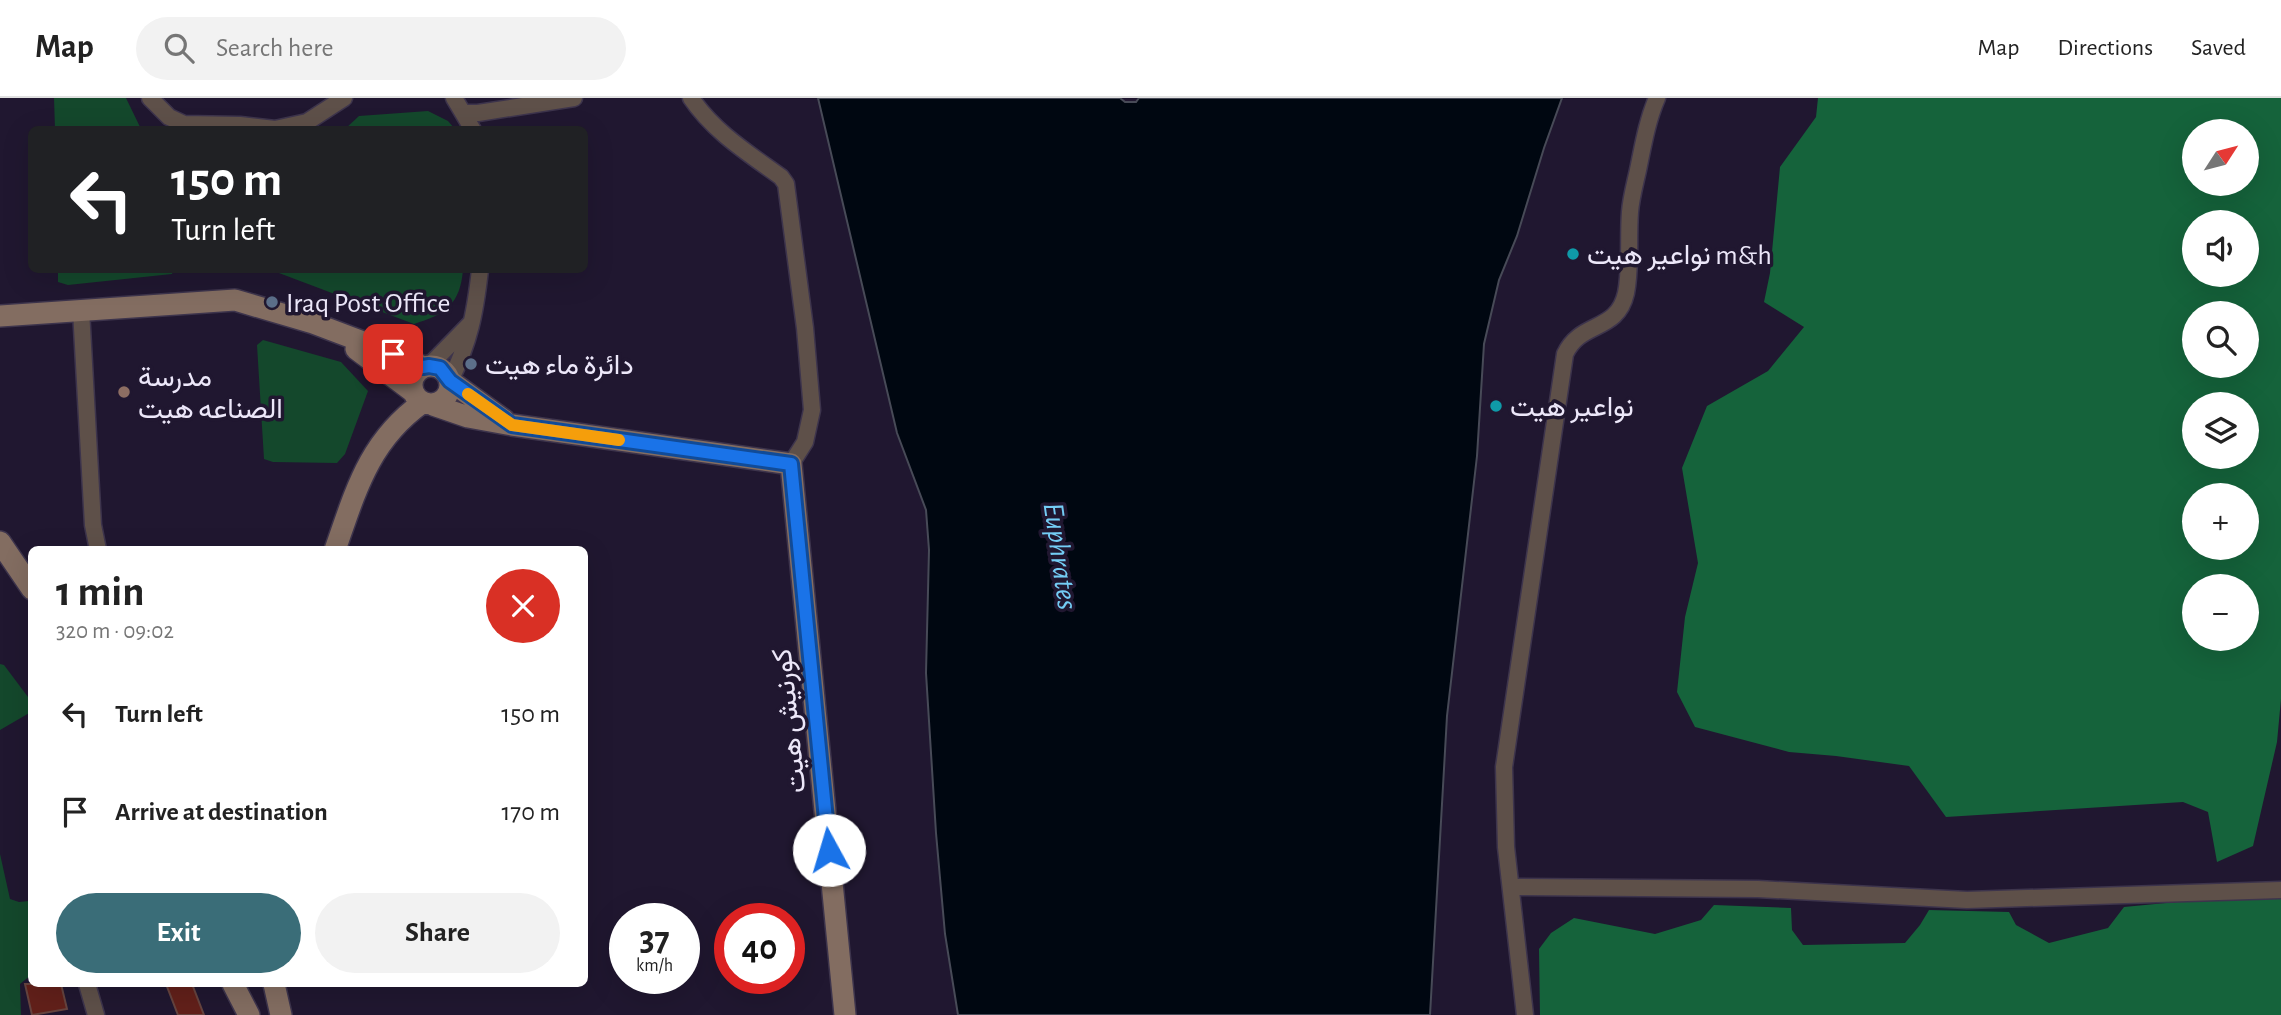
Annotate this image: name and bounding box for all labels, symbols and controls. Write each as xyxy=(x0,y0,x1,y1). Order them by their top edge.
search box xyxy=(136,17,626,80)
icon: search xyxy=(160,29,198,67)
text: Map xyxy=(35,31,94,64)
text: Search here xyxy=(216,35,334,61)
text: Map xyxy=(1977,36,2019,60)
text: Directions xyxy=(2057,36,2153,60)
text: Saved xyxy=(2191,36,2246,60)
north arrow xyxy=(2182,119,2259,196)
map controls xyxy=(2182,119,2259,651)
icon: left xyxy=(56,154,147,245)
text: 150 m xyxy=(171,156,282,205)
button: sound xyxy=(2182,210,2259,287)
text: Turn left xyxy=(171,214,275,246)
place label: نواعير هيت m&h xyxy=(1587,242,1772,272)
marker: نواعير هيت m&h xyxy=(1565,246,1581,262)
place label: Iraq Post Office xyxy=(286,290,450,318)
marker: Iraq Post Office xyxy=(264,294,280,310)
button: search xyxy=(2182,301,2259,378)
pin xyxy=(363,324,423,384)
icon: arrive xyxy=(374,335,412,373)
place label: دائرة ماء هيت xyxy=(485,352,634,382)
marker: دائرة ماء هيت xyxy=(463,356,479,372)
place label: مدرسة الصناعه هيت xyxy=(138,364,283,424)
marker: مدرسة الصناعه هيت xyxy=(116,384,132,400)
button: layers xyxy=(2182,392,2259,469)
place label: نواعير هيت xyxy=(1510,394,1634,424)
marker: نواعير هيت xyxy=(1488,398,1504,414)
button: + xyxy=(2182,483,2259,560)
water label: Euphrates xyxy=(1038,501,1082,612)
button: close xyxy=(486,569,560,643)
text: 1 min xyxy=(56,571,145,613)
button: − xyxy=(2182,574,2259,651)
text: 320 m · 09:02 xyxy=(56,620,174,643)
street label: كورنيش هيت xyxy=(768,647,814,795)
icon: left xyxy=(56,695,94,733)
text: Turn left xyxy=(115,701,203,727)
text: 150 m xyxy=(501,701,560,727)
icon: arrive xyxy=(56,793,94,831)
text: Arrive at destination xyxy=(115,799,328,825)
text: 170 m xyxy=(501,799,560,825)
position arrow xyxy=(792,813,866,887)
button: Exit xyxy=(56,893,301,973)
button: Share xyxy=(315,893,560,973)
speed limit sign: 40 xyxy=(714,903,805,994)
text: 37 xyxy=(639,922,670,957)
text: km/h xyxy=(636,957,673,975)

